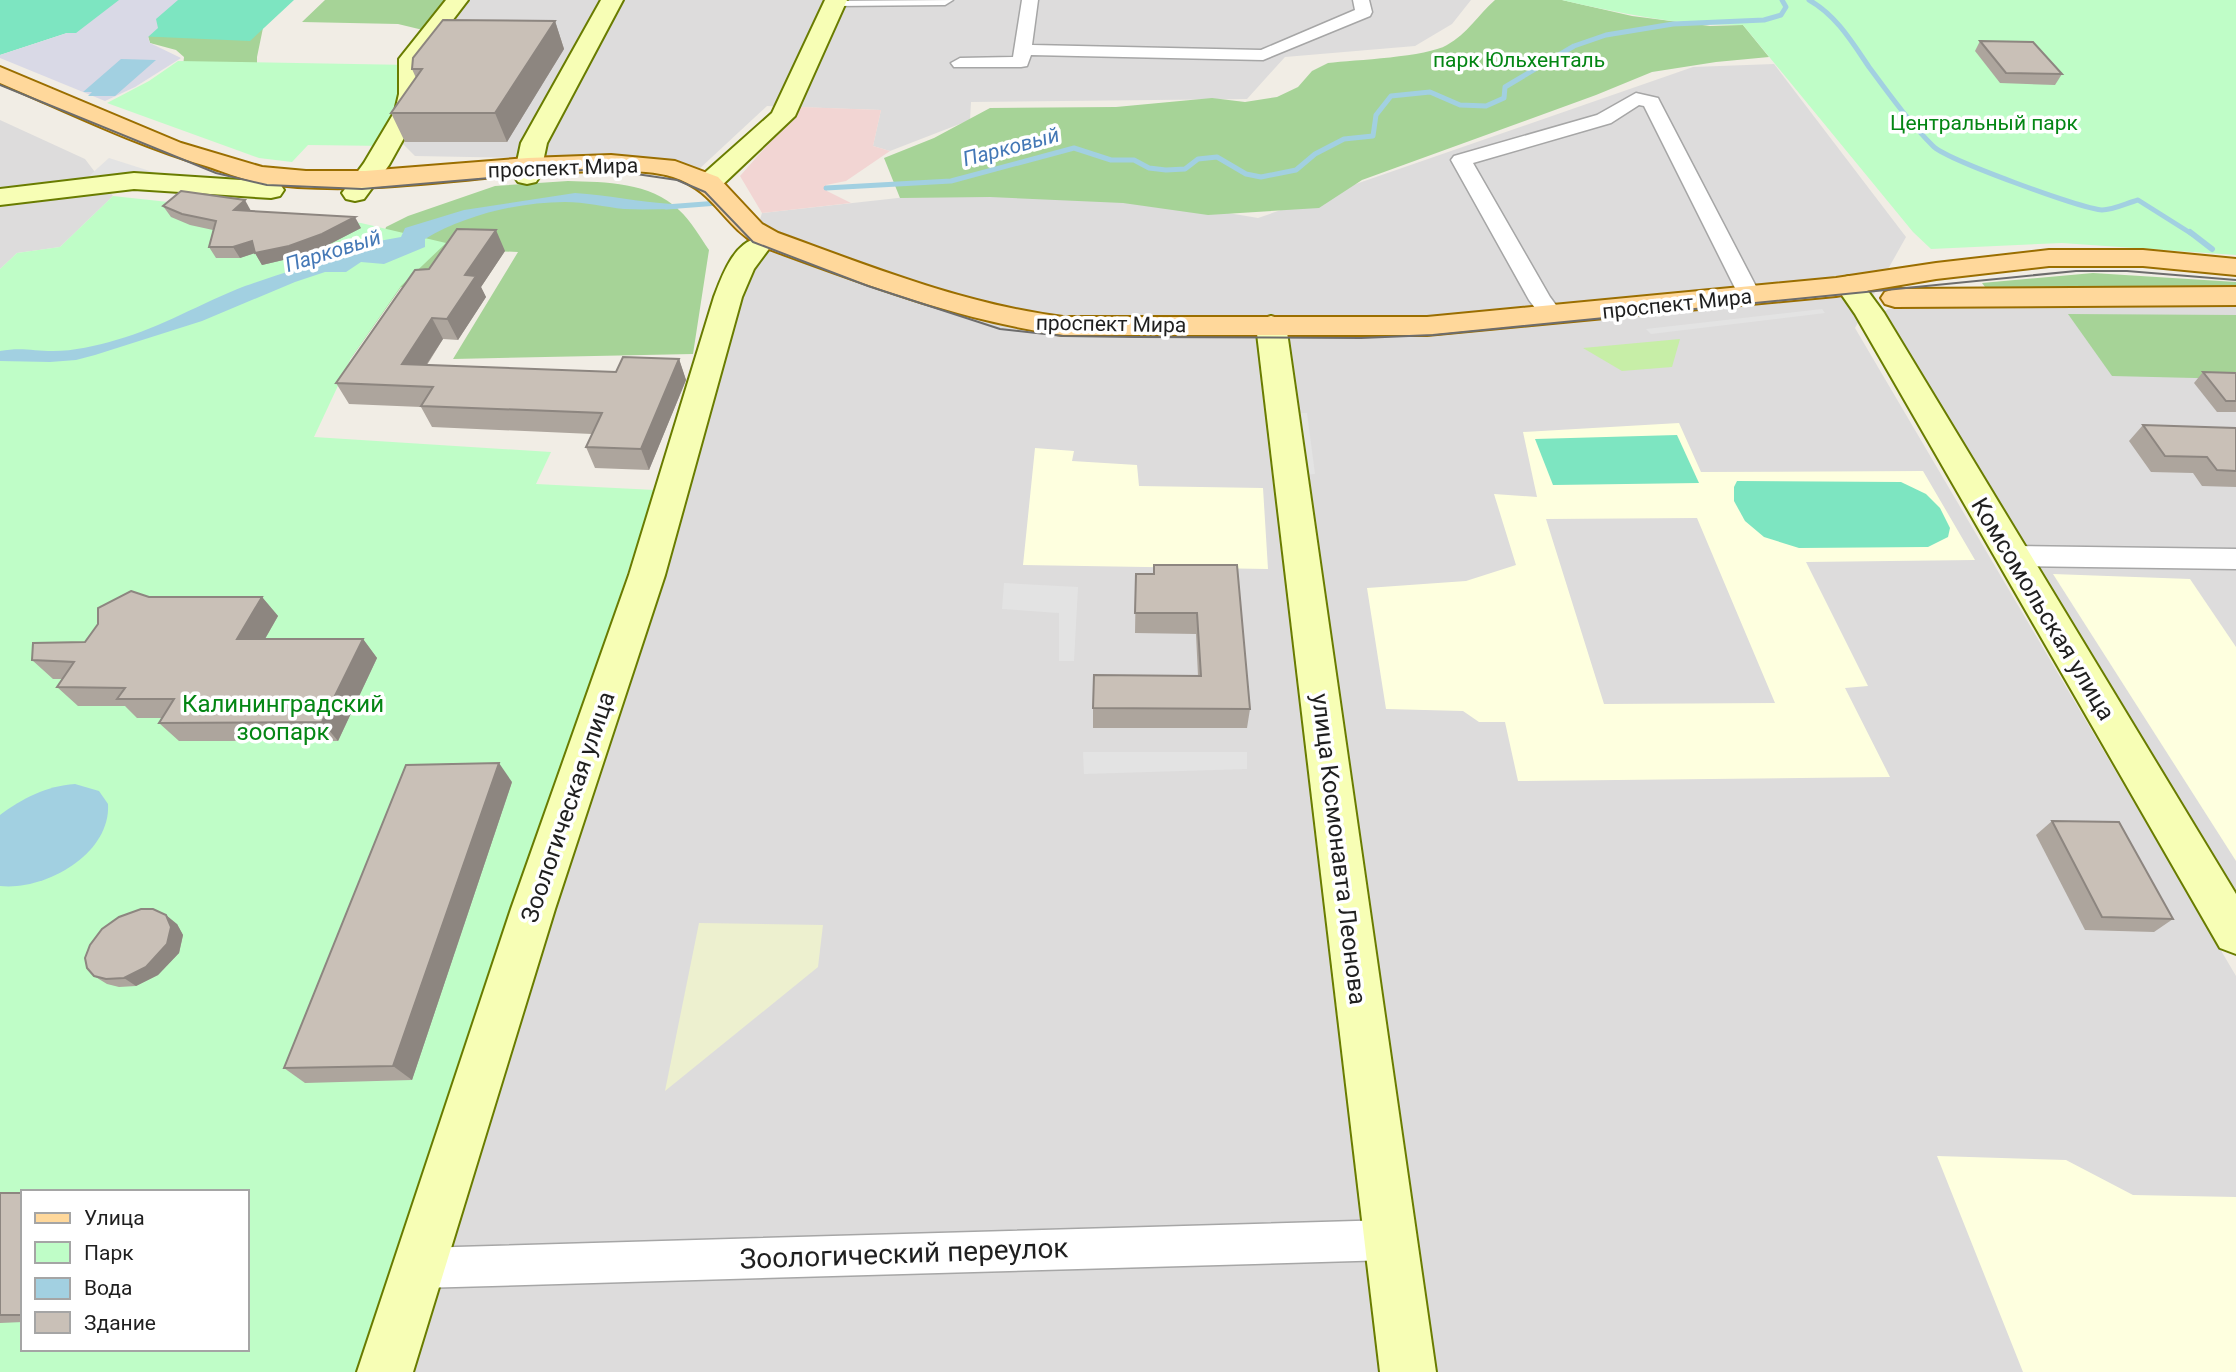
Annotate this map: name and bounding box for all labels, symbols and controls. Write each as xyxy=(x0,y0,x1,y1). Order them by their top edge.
park label: парк Юльхенталь xyxy=(1433,48,1605,72)
park label: Центральный парк xyxy=(1890,111,2079,135)
water label: Парковый xyxy=(960,123,1062,171)
street label: проспект Мира xyxy=(487,153,639,183)
water label: Парковый xyxy=(282,225,384,277)
street label: проспект Мира xyxy=(1601,284,1753,324)
street label: проспект Мира xyxy=(1036,311,1186,337)
street label: Комсомольская улица xyxy=(1965,493,2121,725)
street label: Зоологическая улица xyxy=(515,688,621,926)
park label: Калининградский зоопарк xyxy=(182,690,384,746)
street label: улица Космонавта Леонова xyxy=(1306,692,1372,1006)
legend xyxy=(21,1190,248,1351)
text: Улица xyxy=(84,1206,145,1230)
street label: Зоологический переулок xyxy=(739,1231,1069,1276)
text: Парк xyxy=(84,1241,134,1265)
text: Вода xyxy=(84,1276,132,1300)
text: Здание xyxy=(84,1311,156,1335)

